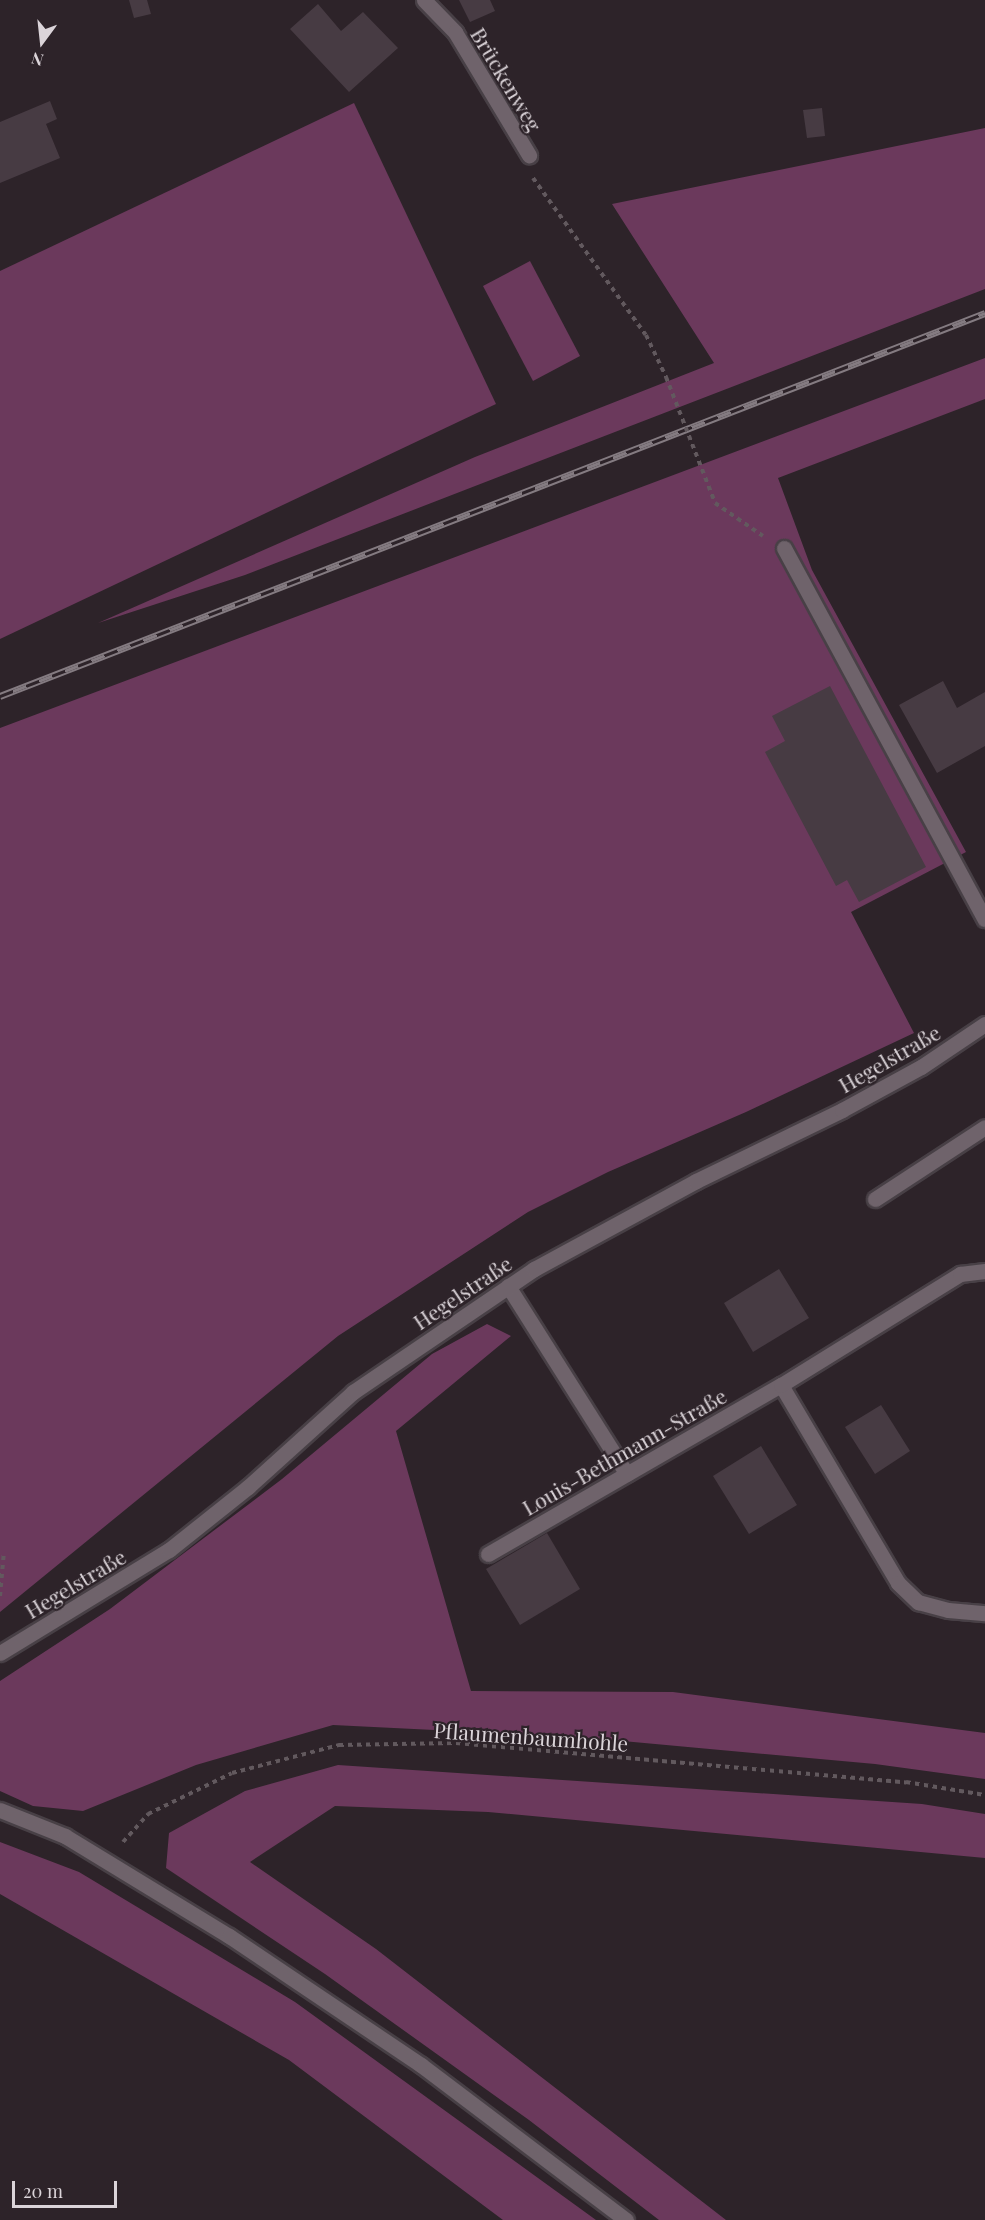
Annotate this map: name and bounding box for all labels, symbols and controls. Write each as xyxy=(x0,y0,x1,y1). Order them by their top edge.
north arrow xyxy=(12,12,72,72)
street label: Brückenweg xyxy=(466,23,548,135)
text: N xyxy=(29,48,46,72)
street label: Hegelstraße xyxy=(834,1019,944,1097)
street label: Hegelstraße xyxy=(408,1250,516,1334)
street label: Louis-Bethmann-Straße xyxy=(517,1382,731,1520)
street label: Hegelstraße xyxy=(20,1543,130,1623)
street label: Pflaumenbaumhohle xyxy=(433,1717,629,1755)
scale bar xyxy=(15,2169,120,2207)
text: 20 m xyxy=(23,2179,63,2203)

